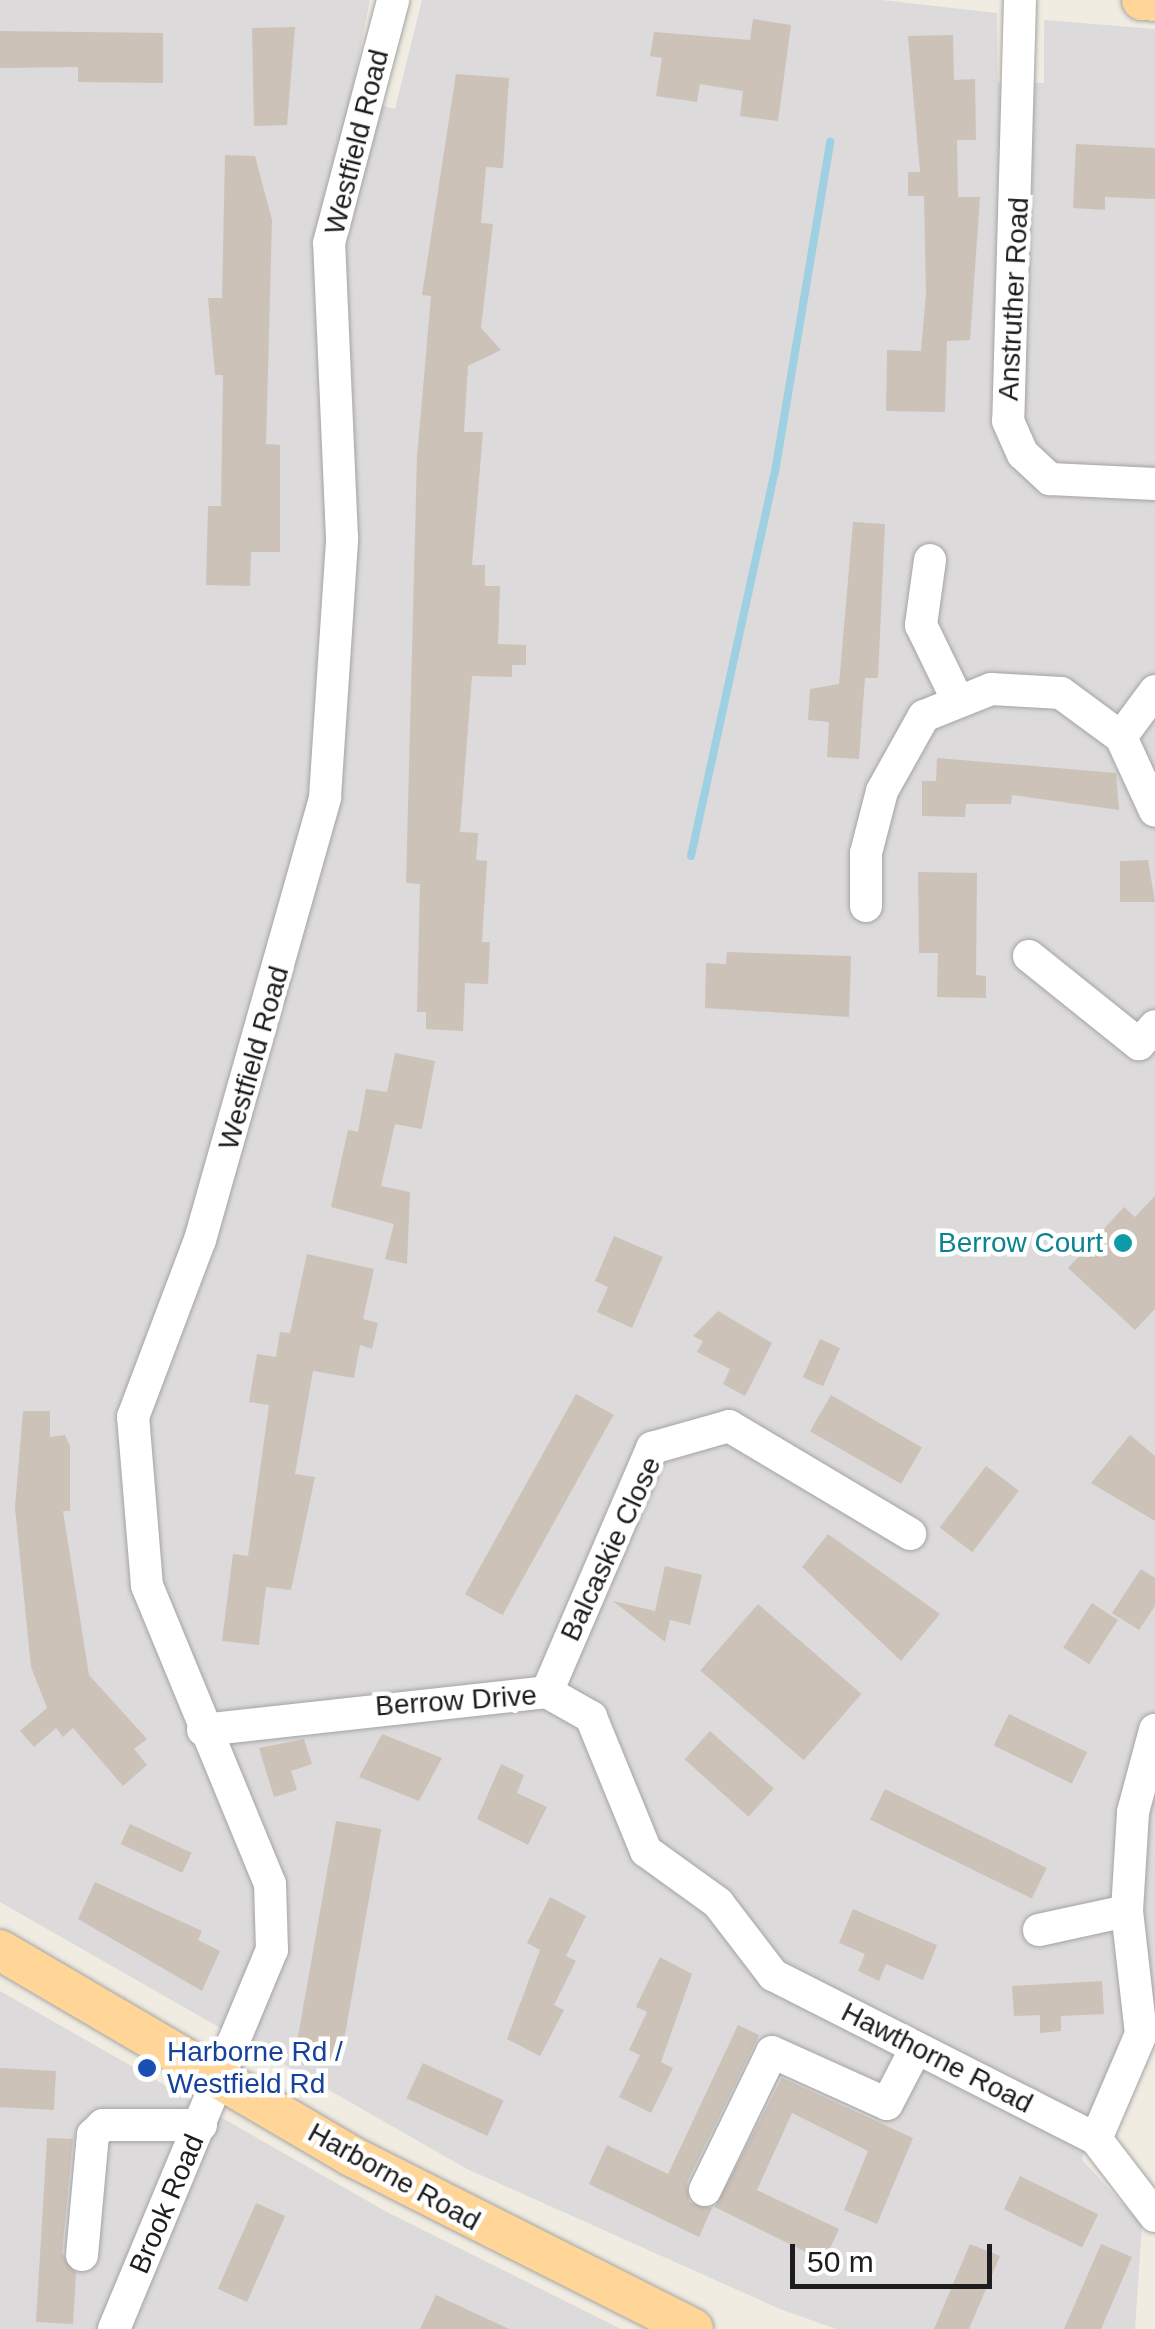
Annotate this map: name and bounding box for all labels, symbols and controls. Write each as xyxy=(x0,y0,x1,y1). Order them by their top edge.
street label: Westfield Road xyxy=(318,46,396,238)
street label: Anstruther Road xyxy=(992,196,1036,402)
street label: Westfield Road xyxy=(212,962,296,1154)
place label: Berrow Court xyxy=(938,1226,1103,1260)
marker: Berrow Court xyxy=(1112,1232,1134,1254)
street label: Balcaskie Close xyxy=(554,1452,668,1646)
street label: Berrow Drive xyxy=(374,1679,538,1723)
street label: Hawthorne Road xyxy=(836,1995,1038,2121)
place label: Harborne Rd / Westfield Rd xyxy=(167,2035,343,2101)
marker: Harborne Rd / Westfield Rd xyxy=(136,2057,158,2079)
street label: Harborne Road xyxy=(302,2116,486,2238)
street label: Brook Road xyxy=(123,2129,211,2279)
scale bar xyxy=(795,2224,998,2286)
text: 50 m xyxy=(807,2245,874,2278)

